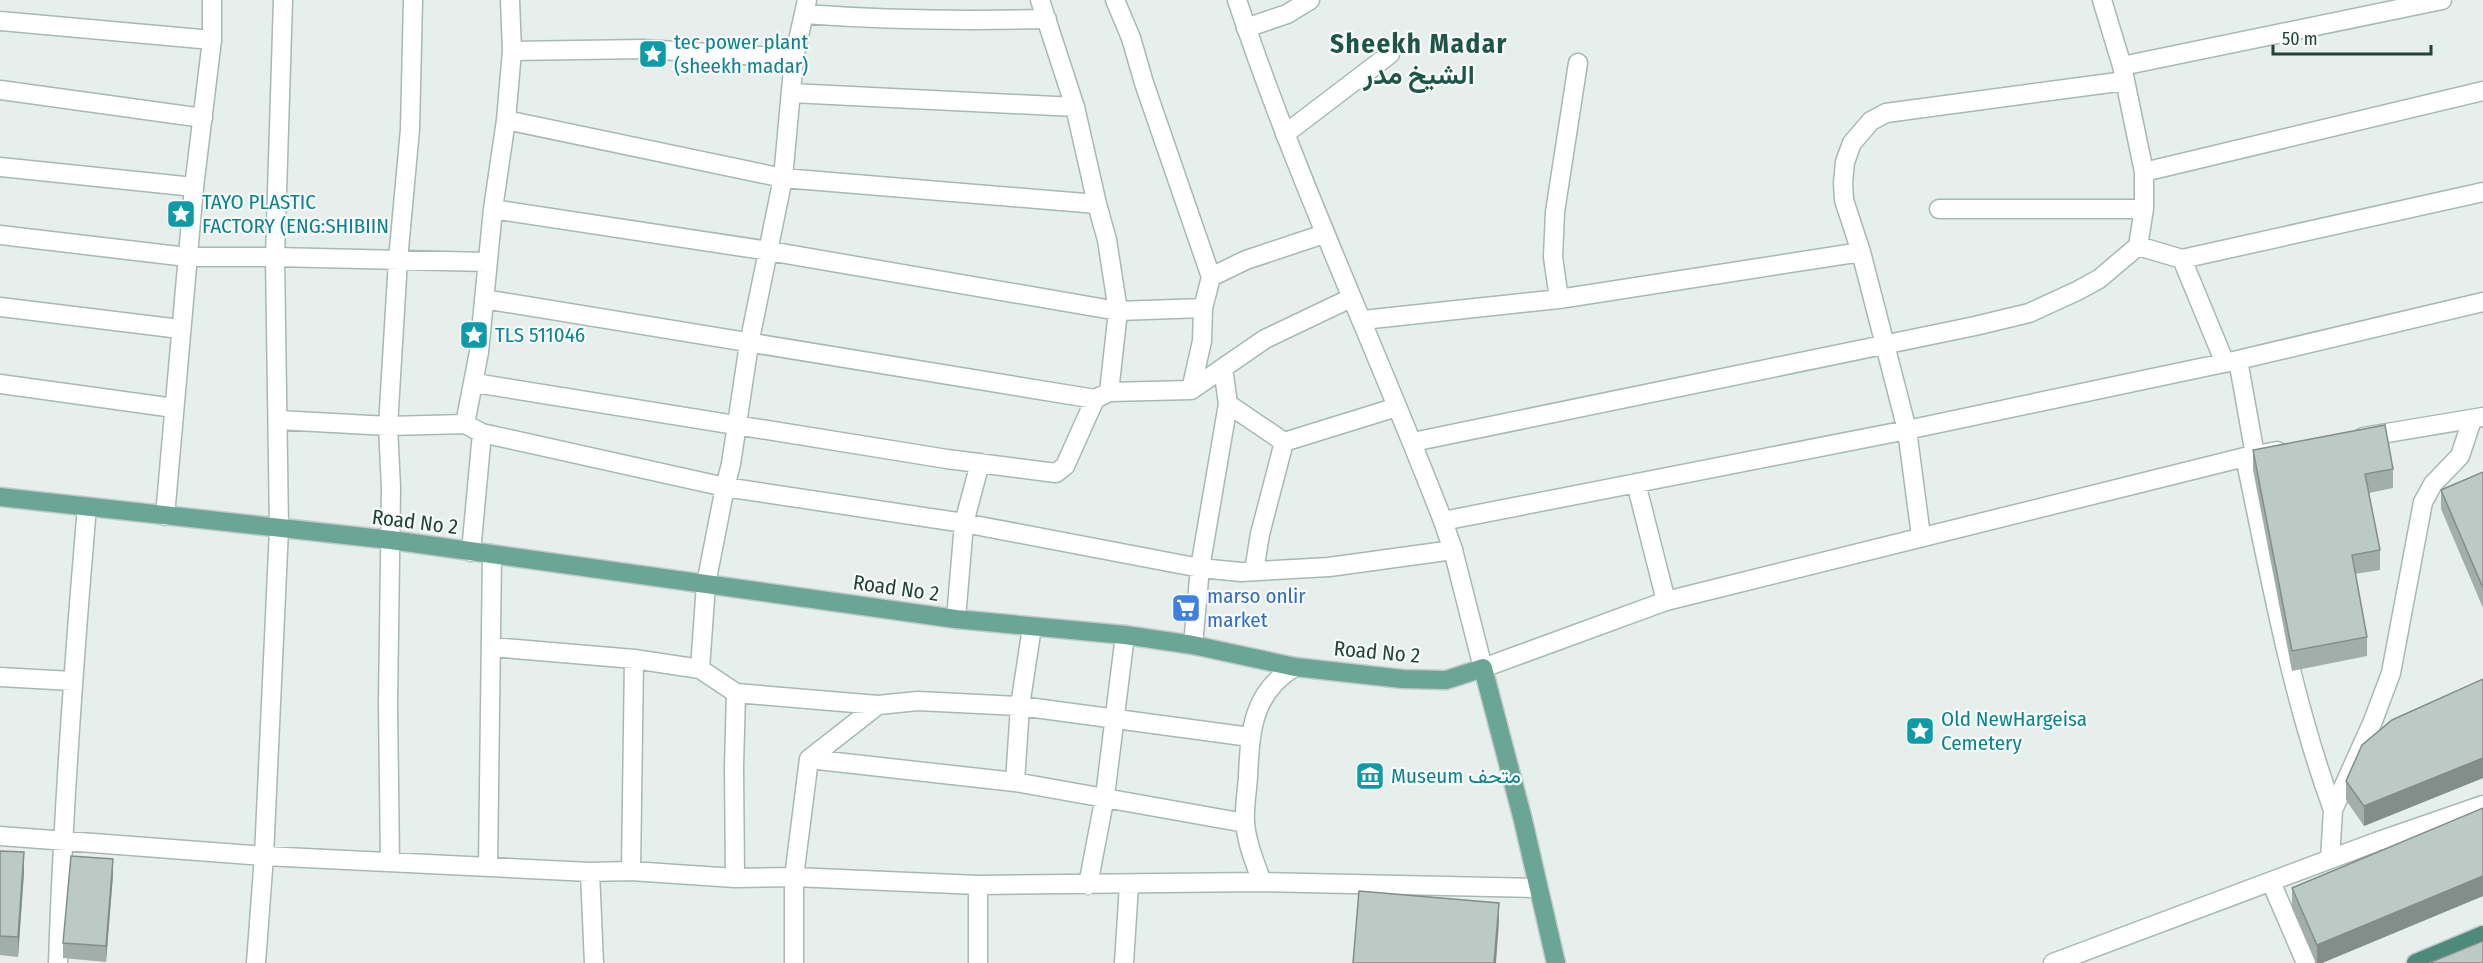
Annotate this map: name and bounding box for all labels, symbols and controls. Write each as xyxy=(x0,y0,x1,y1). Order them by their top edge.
scale bar xyxy=(2273,18,2430,56)
district label: Sheekh Madar الشيخ مدر xyxy=(1330,28,1508,93)
text: 50 m xyxy=(2282,28,2318,50)
place label: tec power plant (sheekh madar) xyxy=(674,29,808,79)
place icon: tec power plant (sheekh madar) xyxy=(637,38,669,70)
place label: TAYO PLASTIC FACTORY (ENG:SHIBIIN xyxy=(202,189,389,239)
place icon: TAYO PLASTIC FACTORY (ENG:SHIBIIN xyxy=(165,198,197,230)
place icon: TLS 511046 xyxy=(458,319,490,351)
place label: TLS 511046 xyxy=(495,322,585,348)
street label: Road No 2 xyxy=(371,504,459,540)
street label: Road No 2 xyxy=(851,569,941,607)
place label: marso onlir market xyxy=(1207,583,1306,633)
supermarket icon: marso onlir market xyxy=(1170,592,1202,624)
street label: Road No 2 xyxy=(1333,635,1421,669)
place label: Old NewHargeisa Cemetery xyxy=(1941,706,2087,756)
place icon: Old NewHargeisa Cemetery xyxy=(1904,715,1936,747)
museum icon: Museum متحف xyxy=(1354,760,1386,792)
place label: Museum متحف xyxy=(1391,763,1521,789)

